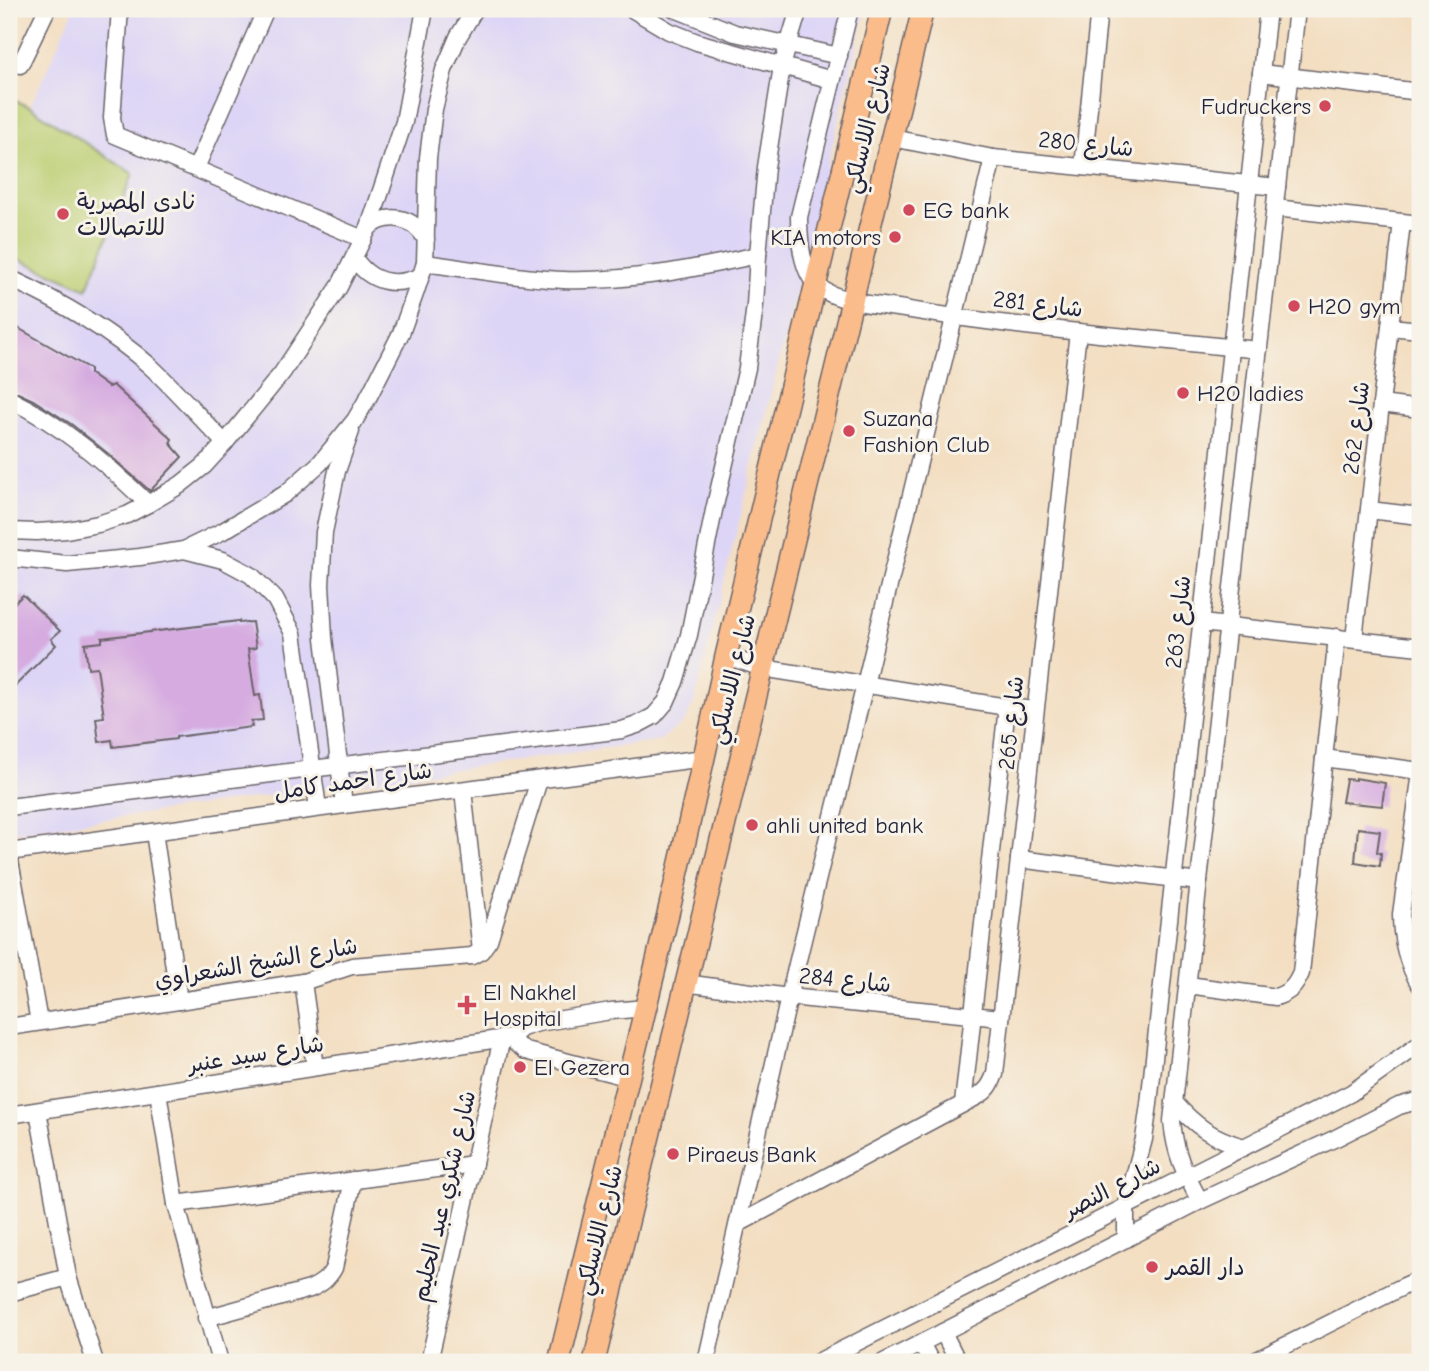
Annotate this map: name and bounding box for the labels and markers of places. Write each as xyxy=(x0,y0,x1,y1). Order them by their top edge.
place label: Fudruckers xyxy=(1201,93,1311,120)
marker: Fudruckers xyxy=(1317,98,1333,114)
place label: نادى المصرية للاتصالات xyxy=(77,188,197,241)
place label: EG bank xyxy=(923,197,1009,224)
marker: EG bank xyxy=(901,202,917,218)
marker: نادى المصرية للاتصالات xyxy=(55,206,71,222)
place label: KIA motors xyxy=(770,224,881,251)
marker: KIA motors xyxy=(887,229,903,245)
place label: H2O gym xyxy=(1308,293,1401,320)
marker: H2O gym xyxy=(1286,298,1302,314)
place label: H2O ladies xyxy=(1197,380,1304,407)
marker: H2O ladies xyxy=(1175,385,1191,401)
place label: Suzana Fashion Club xyxy=(863,405,990,458)
marker: Suzana Fashion Club xyxy=(841,423,857,439)
place label: ahli united bank xyxy=(766,812,923,839)
marker: ahli united bank xyxy=(744,817,760,833)
place label: El Nakhel Hospital xyxy=(483,979,577,1032)
marker: El Nakhel Hospital xyxy=(457,995,477,1015)
place label: El Gezera xyxy=(534,1054,630,1081)
marker: El Gezera xyxy=(512,1059,528,1075)
place label: Piraeus Bank xyxy=(687,1141,816,1168)
marker: Piraeus Bank xyxy=(665,1146,681,1162)
place label: دار القمر xyxy=(1164,1254,1245,1281)
marker: دار القمر xyxy=(1144,1259,1160,1275)

